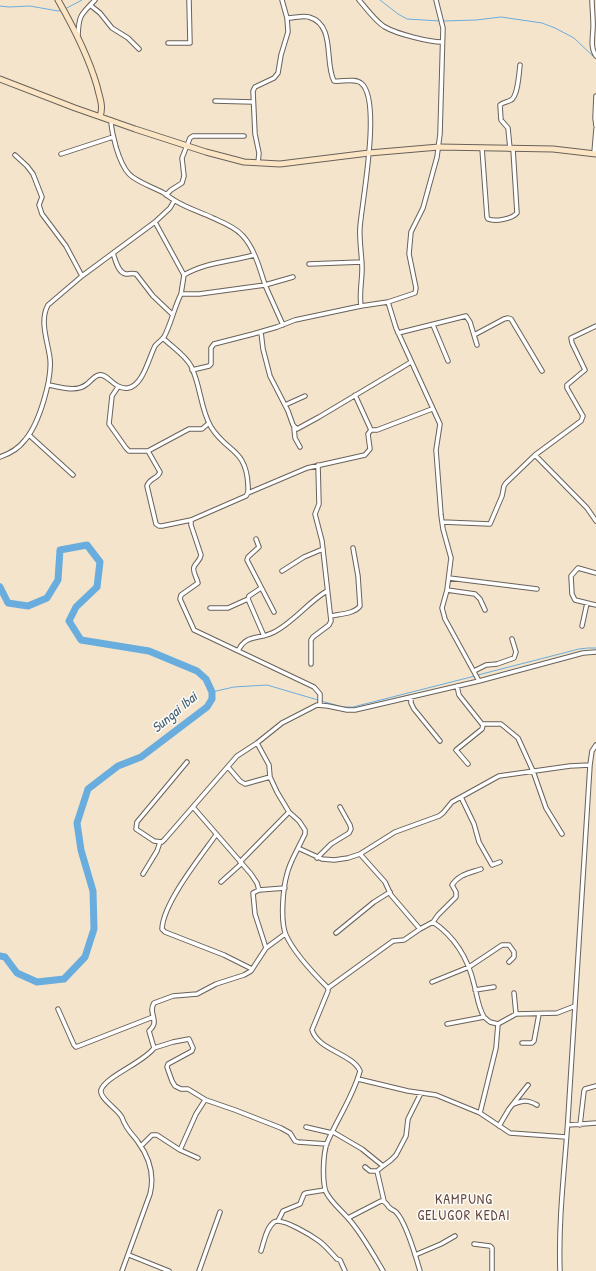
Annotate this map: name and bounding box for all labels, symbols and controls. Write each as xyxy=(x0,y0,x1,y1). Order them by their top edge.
water label: Sungai Ibai xyxy=(149,689,201,737)
district label: KAMPUNG GELUGOR KEDAI xyxy=(417,1192,511,1224)

